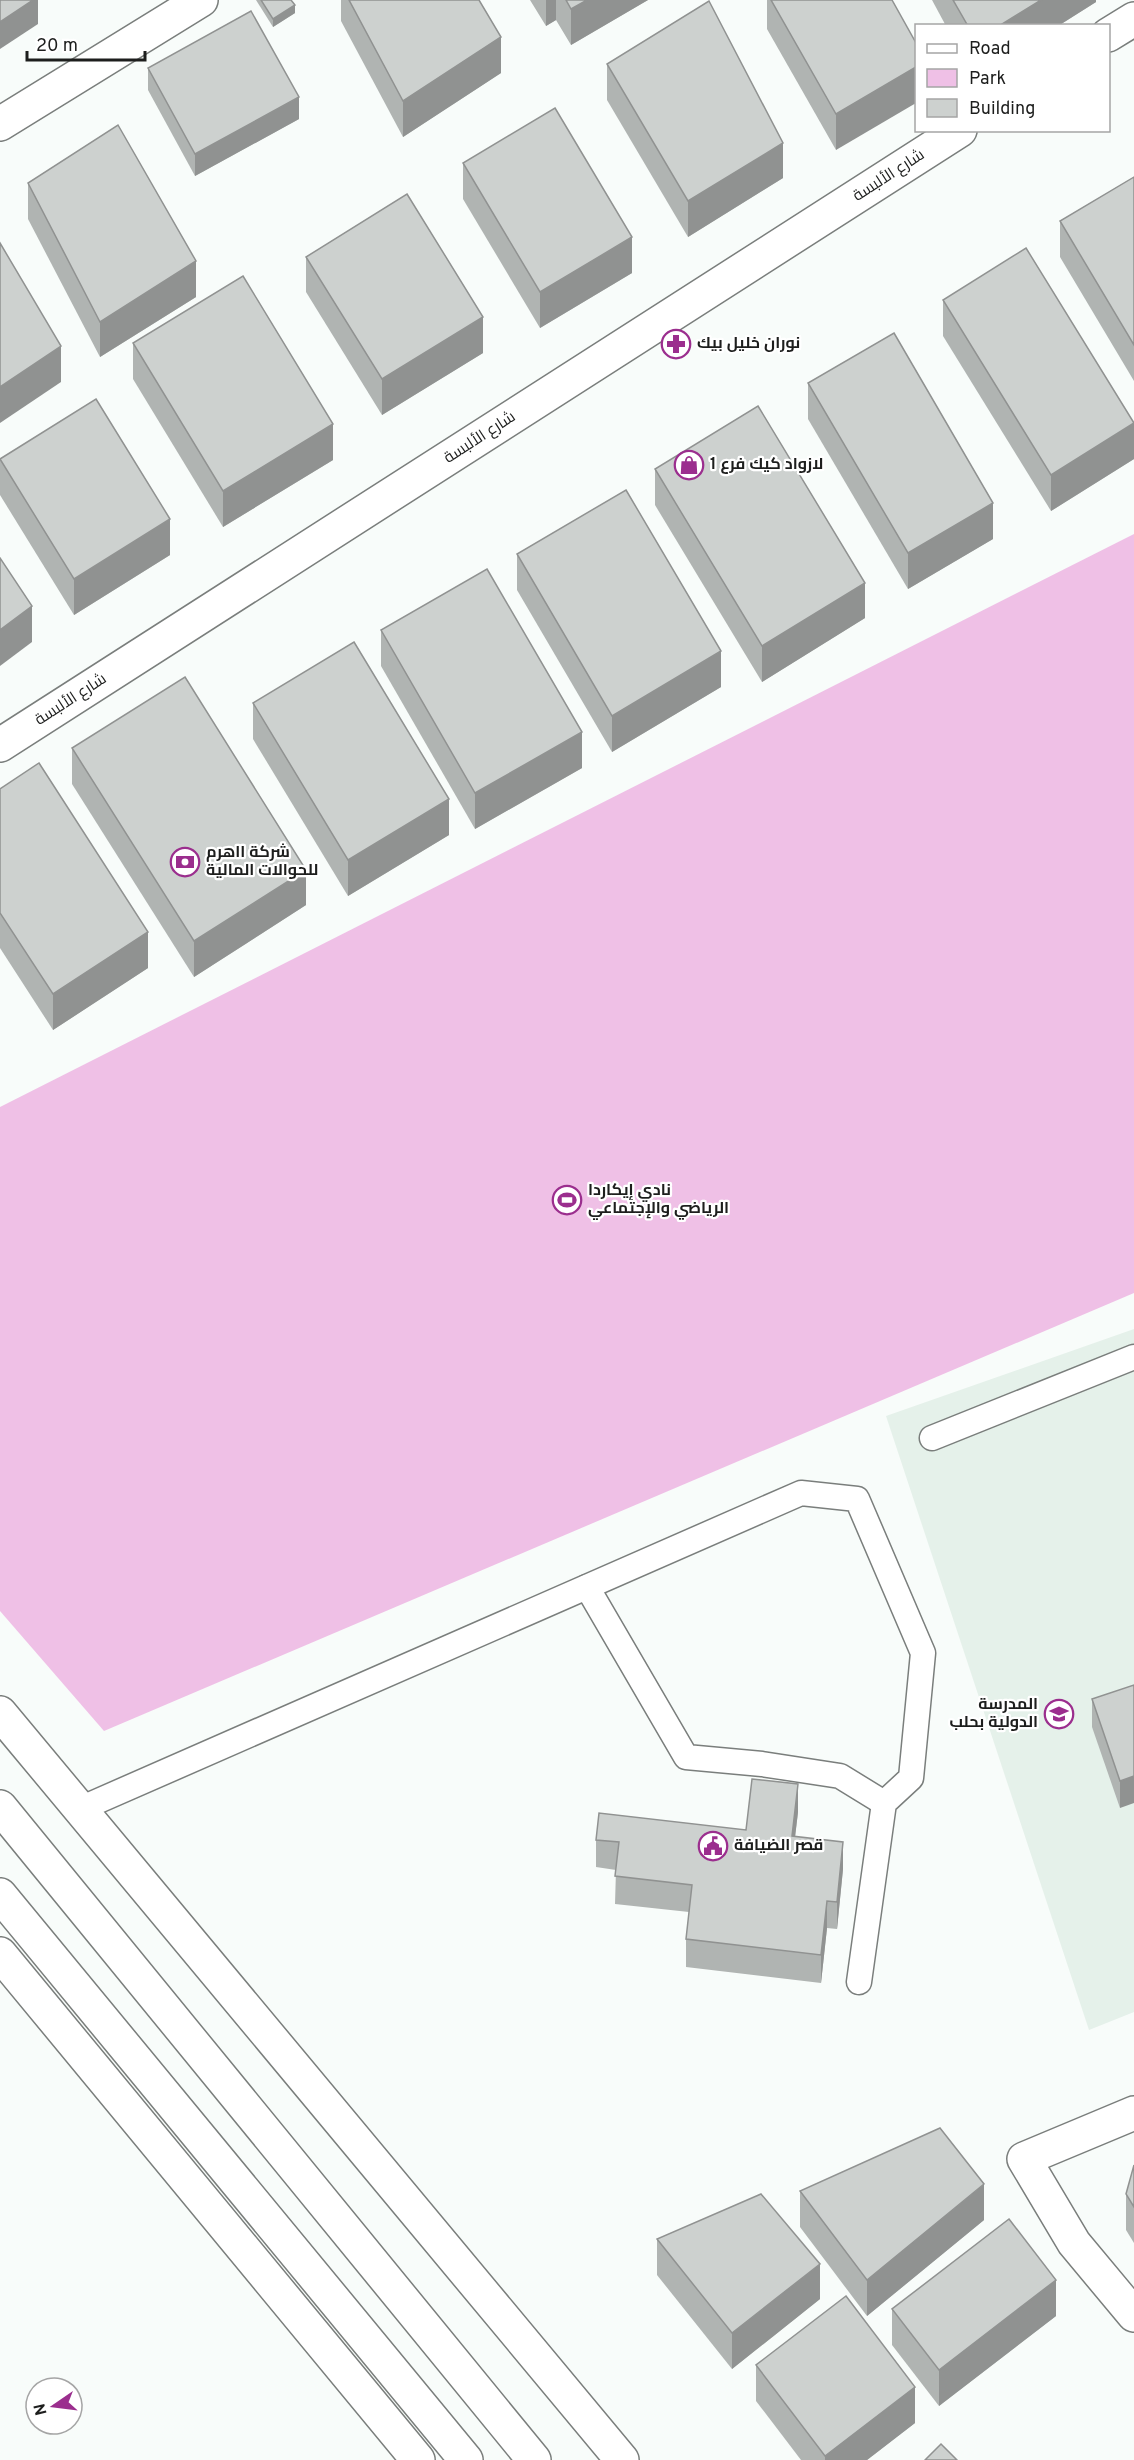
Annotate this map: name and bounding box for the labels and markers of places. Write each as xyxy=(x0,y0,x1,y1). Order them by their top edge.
pharmacy icon: نوران خليل بيك xyxy=(660,328,692,360)
place label: نوران خليل بيك xyxy=(697,334,800,354)
shop icon: لازواد كيك فرع 1 xyxy=(673,449,705,481)
place label: لازواد كيك فرع 1 xyxy=(710,455,823,475)
place label: شركة ااهرم للحوالات المالية xyxy=(206,843,318,881)
bank icon: شركة ااهرم للحوالات المالية xyxy=(169,846,201,878)
place label: نادي إيكاردا الرياضي والإجتماعي xyxy=(588,1181,729,1220)
sports icon: نادي إيكاردا الرياضي والإجتماعي xyxy=(551,1184,583,1216)
place label: المدرسة الدولية بحلب xyxy=(949,1695,1038,1733)
school or university icon: المدرسة الدولية بحلب xyxy=(1043,1698,1075,1730)
public building icon: قصر الضيافة xyxy=(697,1830,729,1862)
place label: قصر الضيافة xyxy=(734,1836,823,1856)

